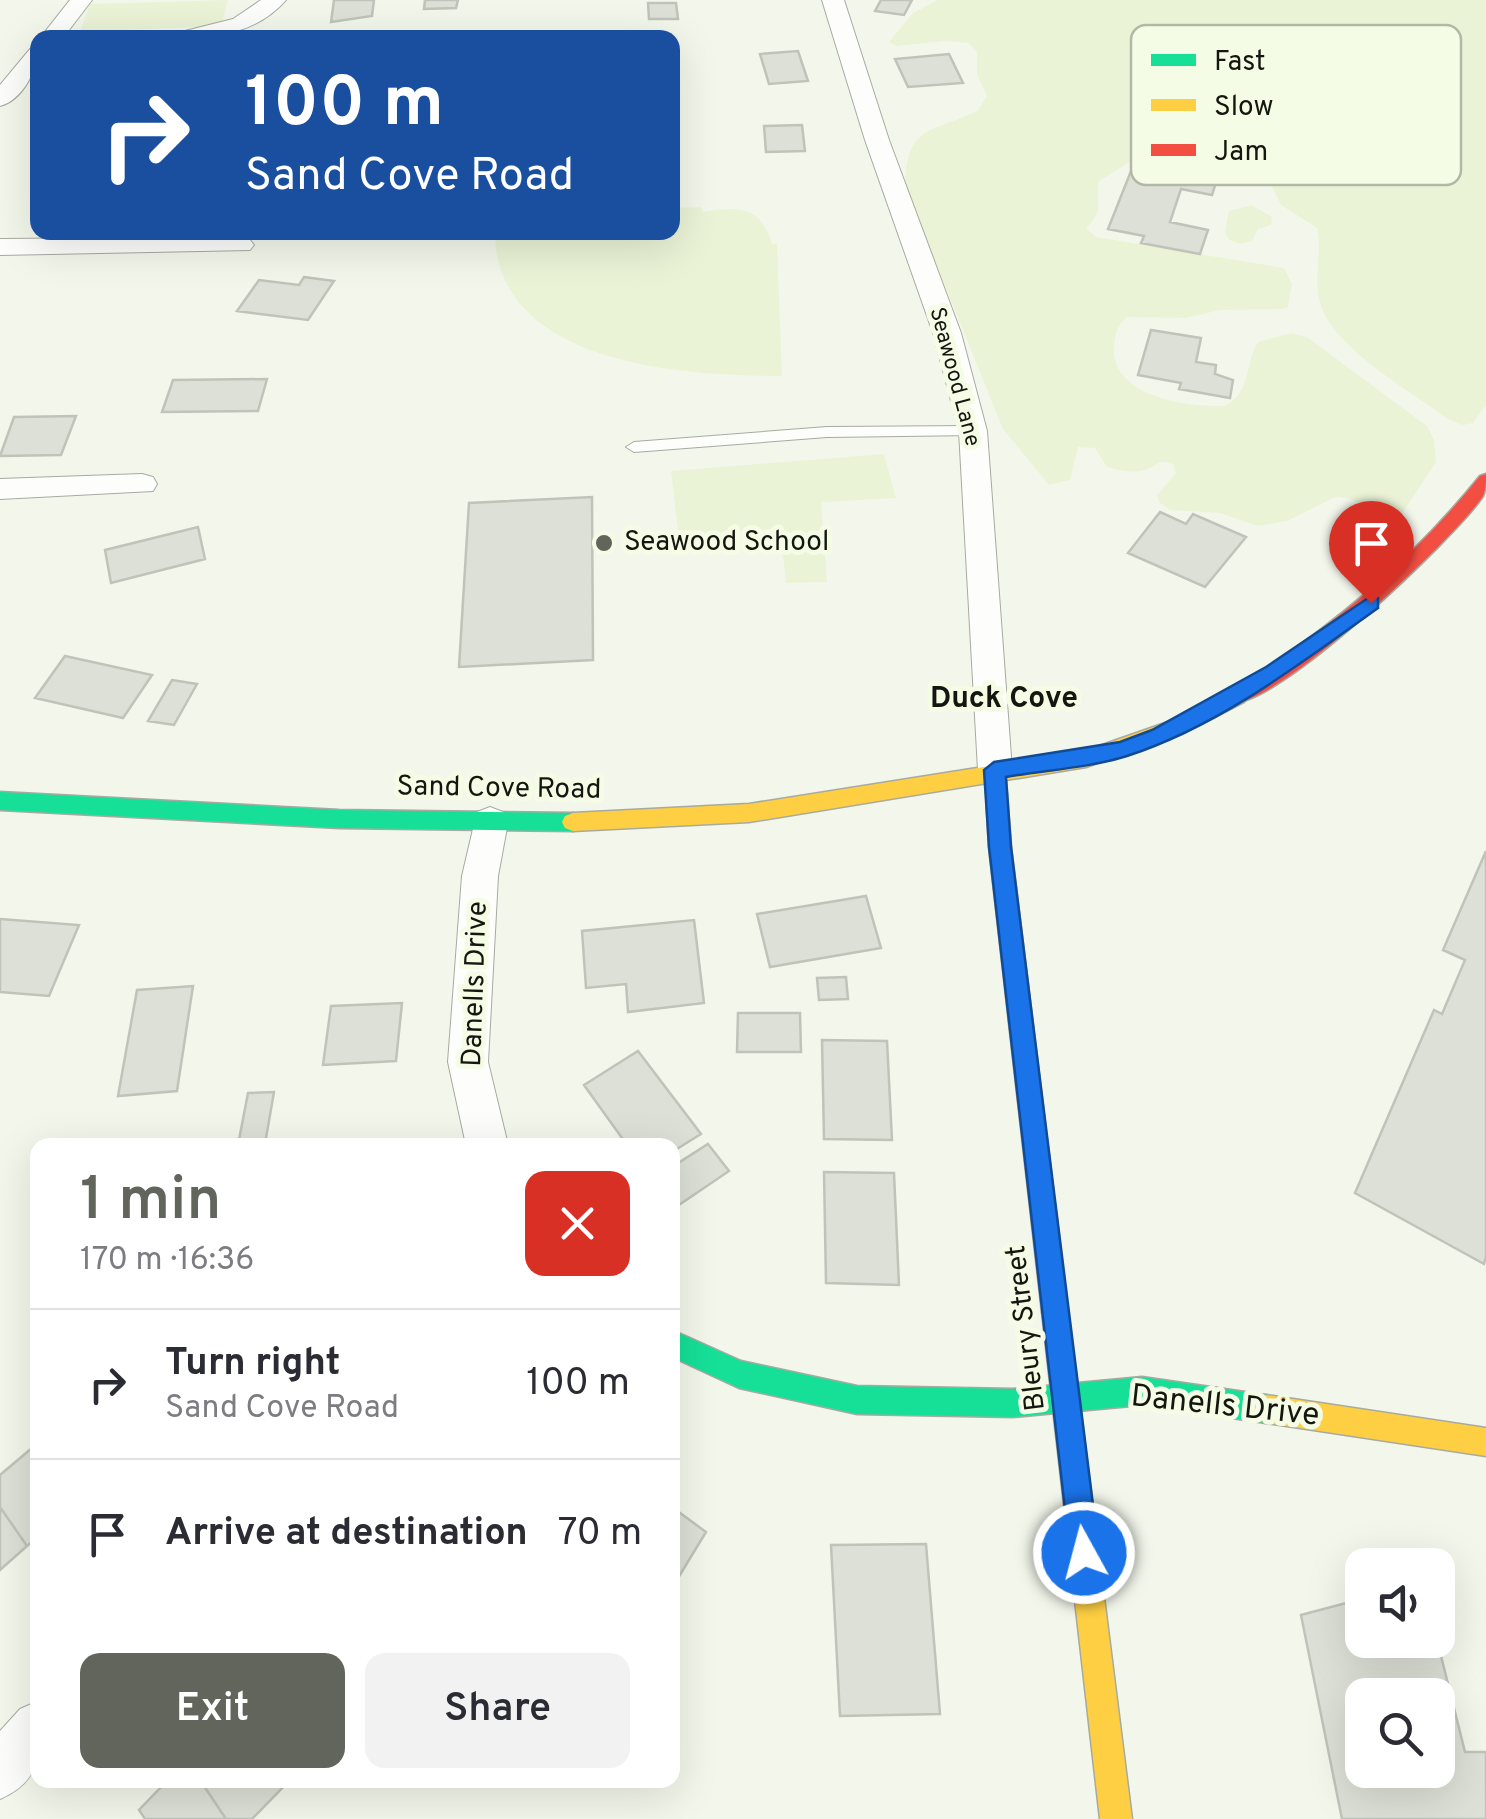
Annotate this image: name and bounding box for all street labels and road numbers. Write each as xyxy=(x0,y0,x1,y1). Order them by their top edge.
street label: Seawood Lane xyxy=(922,305,986,449)
street label: Sand Cove Road xyxy=(396,769,602,809)
street label: Danells Drive xyxy=(455,901,497,1067)
street label: Bleury Street xyxy=(999,1243,1055,1413)
street label: Danells Drive xyxy=(1129,1377,1321,1437)

